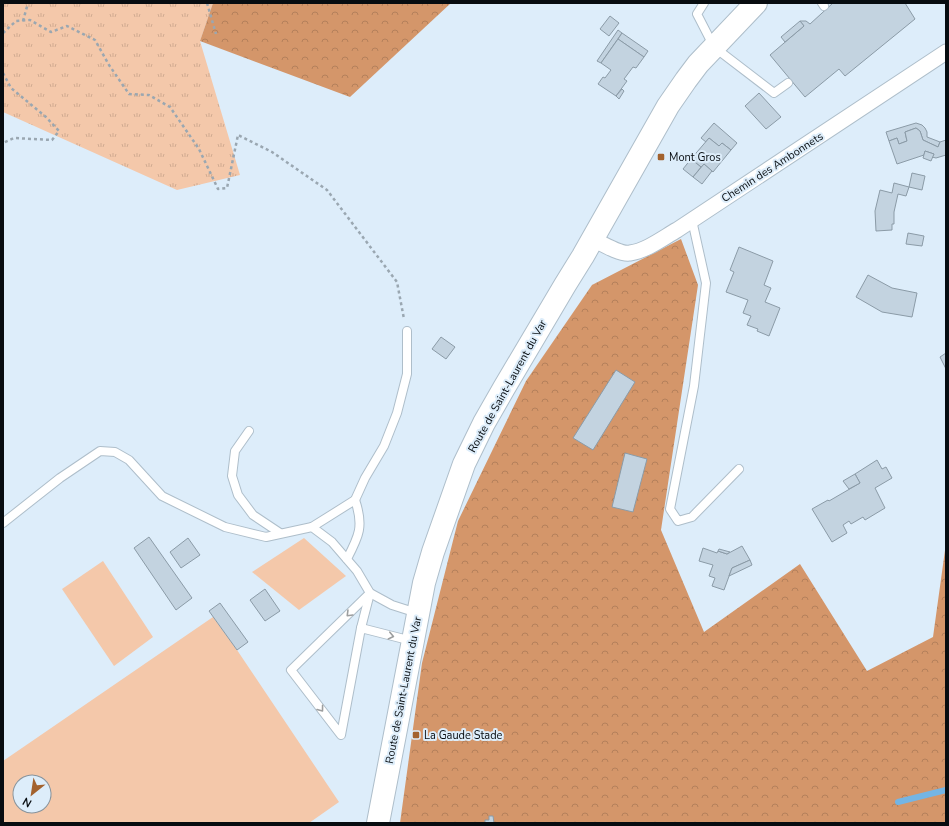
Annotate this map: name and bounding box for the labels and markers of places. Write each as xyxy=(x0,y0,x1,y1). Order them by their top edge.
place label: Mont Gros xyxy=(669,150,721,165)
marker: Mont Gros xyxy=(656,152,666,162)
place label: La Gaude Stade xyxy=(424,728,503,743)
marker: La Gaude Stade xyxy=(411,730,421,740)

